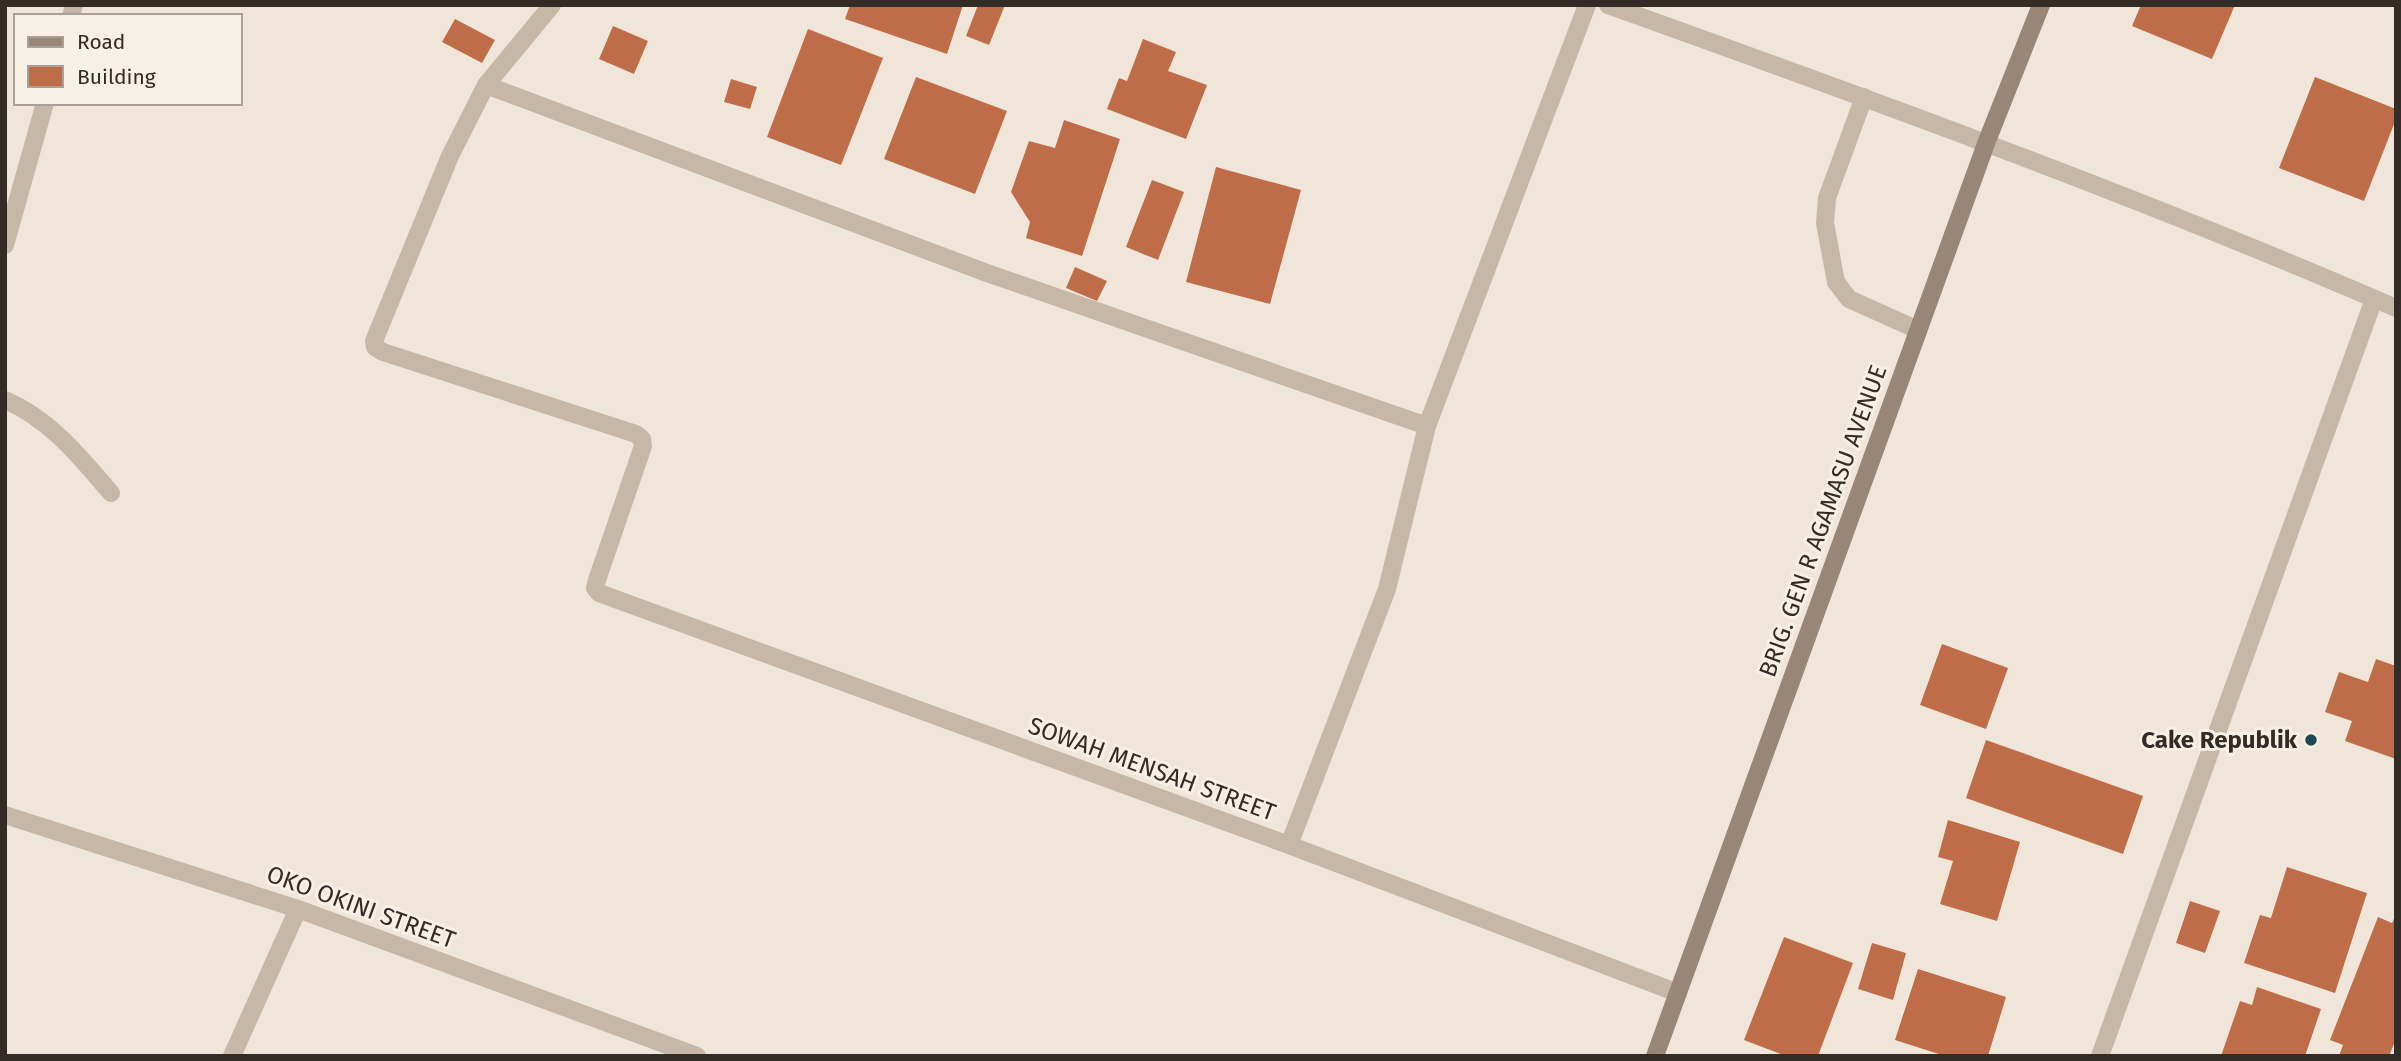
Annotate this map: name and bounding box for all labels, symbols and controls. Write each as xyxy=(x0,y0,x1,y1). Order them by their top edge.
legend xyxy=(14,14,242,105)
text: Road xyxy=(77,29,125,55)
text: Building xyxy=(77,64,156,90)
street label: BRIG. GEN R AGAMASU AVENUE xyxy=(1753,361,1893,681)
street label: SOWAH MENSAH STREET xyxy=(1025,711,1280,827)
place label: Cake Republik xyxy=(2141,726,2298,754)
marker: Cake Republik xyxy=(2303,732,2319,748)
street label: OKO OKINI STREET xyxy=(263,860,460,954)

